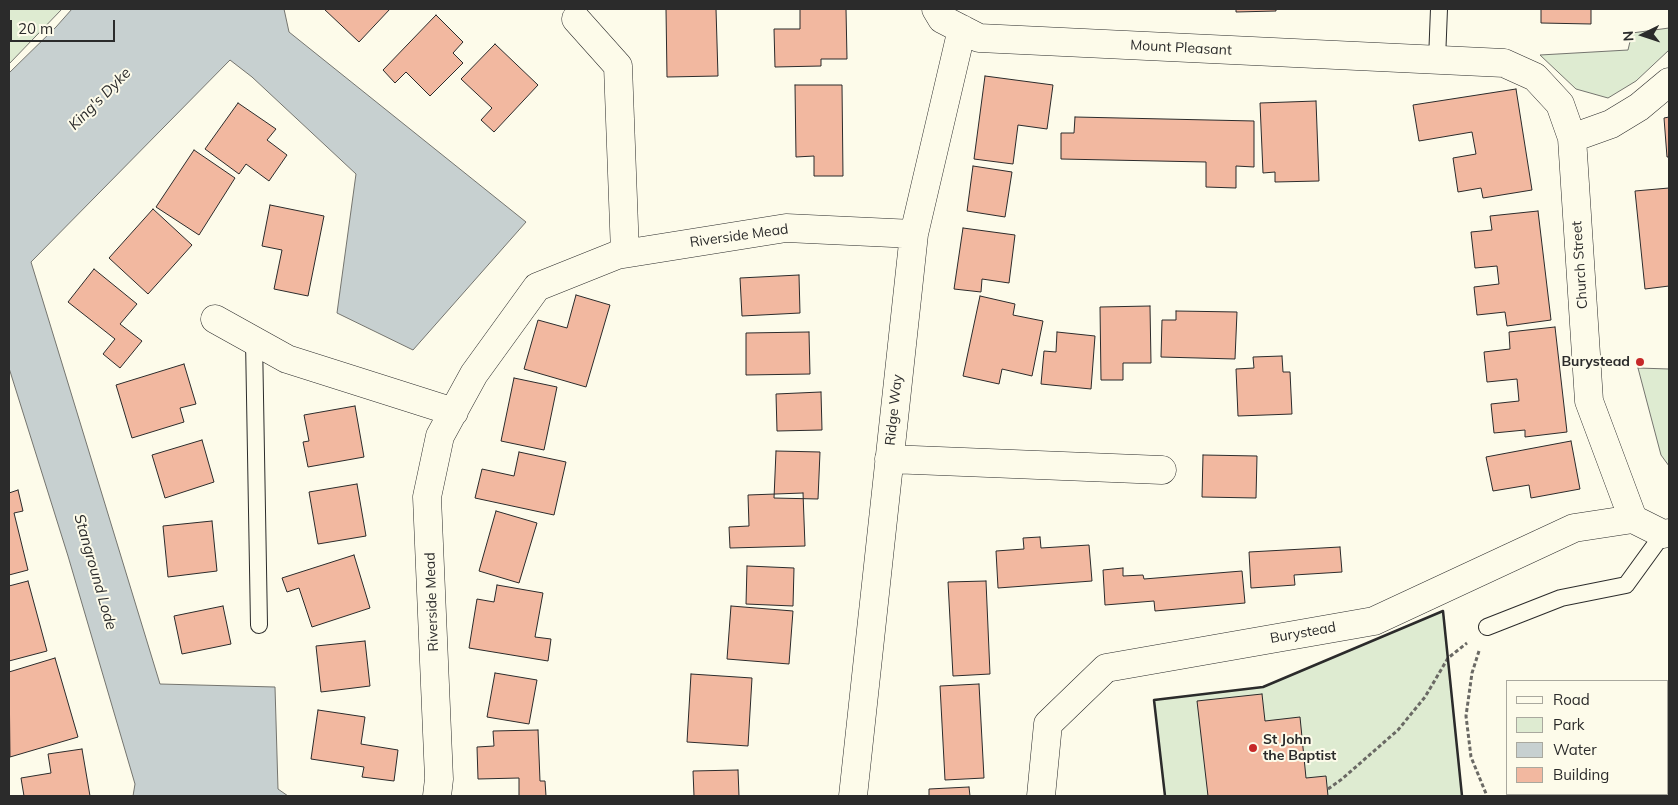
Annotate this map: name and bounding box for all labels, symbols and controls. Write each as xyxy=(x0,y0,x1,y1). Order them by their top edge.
scale bar xyxy=(12,10,118,42)
north arrow xyxy=(1618,10,1668,60)
text: 20 m xyxy=(18,19,53,38)
text: N xyxy=(1619,30,1637,42)
street label: Mount Pleasant xyxy=(1130,37,1232,59)
water label: King's Dyke xyxy=(65,64,135,134)
street label: Church Street xyxy=(1569,220,1591,310)
street label: Riverside Mead xyxy=(689,221,789,251)
place label: Burystead xyxy=(1561,354,1630,370)
marker: Burystead xyxy=(1634,356,1646,368)
street label: Ridge Way xyxy=(882,373,906,447)
water label: Stanground Lode xyxy=(70,512,120,632)
street label: Riverside Mead xyxy=(422,552,442,652)
street label: Burystead xyxy=(1269,619,1337,647)
legend xyxy=(1506,680,1668,795)
text: Road xyxy=(1553,690,1590,709)
text: Park xyxy=(1553,715,1585,734)
place label: St John the Baptist xyxy=(1263,732,1336,764)
text: Water xyxy=(1553,740,1597,759)
marker: St John the Baptist xyxy=(1247,742,1259,754)
text: Building xyxy=(1553,765,1609,784)

